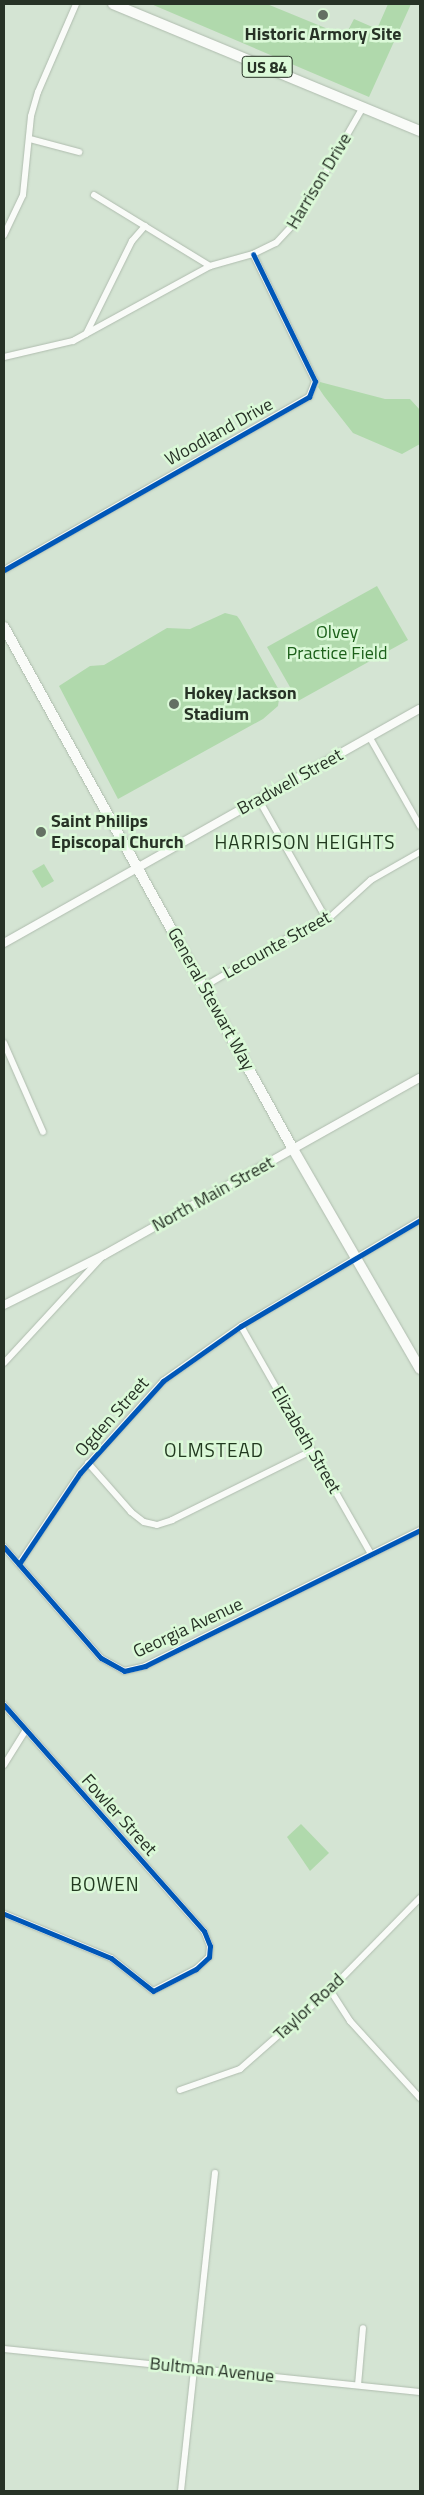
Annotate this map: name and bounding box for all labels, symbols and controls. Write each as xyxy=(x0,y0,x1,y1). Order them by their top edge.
marker: Historic Armory Site xyxy=(317,9,329,21)
place label: Historic Armory Site xyxy=(245,23,401,45)
road number: US 84 xyxy=(241,54,293,80)
street label: Harrison Drive xyxy=(282,129,356,233)
street label: Woodland Drive xyxy=(161,394,277,470)
park label: Olvey Practice Field xyxy=(287,622,387,664)
place label: Hokey Jackson Stadium xyxy=(184,683,297,726)
marker: Hokey Jackson Stadium xyxy=(168,698,180,710)
street label: Bradwell Street xyxy=(233,744,347,820)
place label: Saint Philips Episcopal Church xyxy=(51,811,184,854)
marker: Saint Philips Episcopal Church xyxy=(35,826,47,838)
district label: HARRISON HEIGHTS xyxy=(213,831,397,853)
street label: Lecounte Street xyxy=(219,907,335,983)
street label: General Stewart Way xyxy=(163,924,259,1074)
street label: North Main Street xyxy=(148,1152,278,1236)
street label: Ogden Street xyxy=(71,1373,153,1461)
street label: Elizabeth Street xyxy=(267,1383,345,1497)
district label: OLMSTEAD xyxy=(163,1439,265,1461)
street label: Georgia Avenue xyxy=(130,1593,246,1663)
street label: Fowler Street xyxy=(77,1770,161,1860)
district label: BOWEN xyxy=(70,1873,140,1895)
street label: Taylor Road xyxy=(269,1969,349,2045)
street label: Bultman Avenue xyxy=(149,2353,275,2387)

